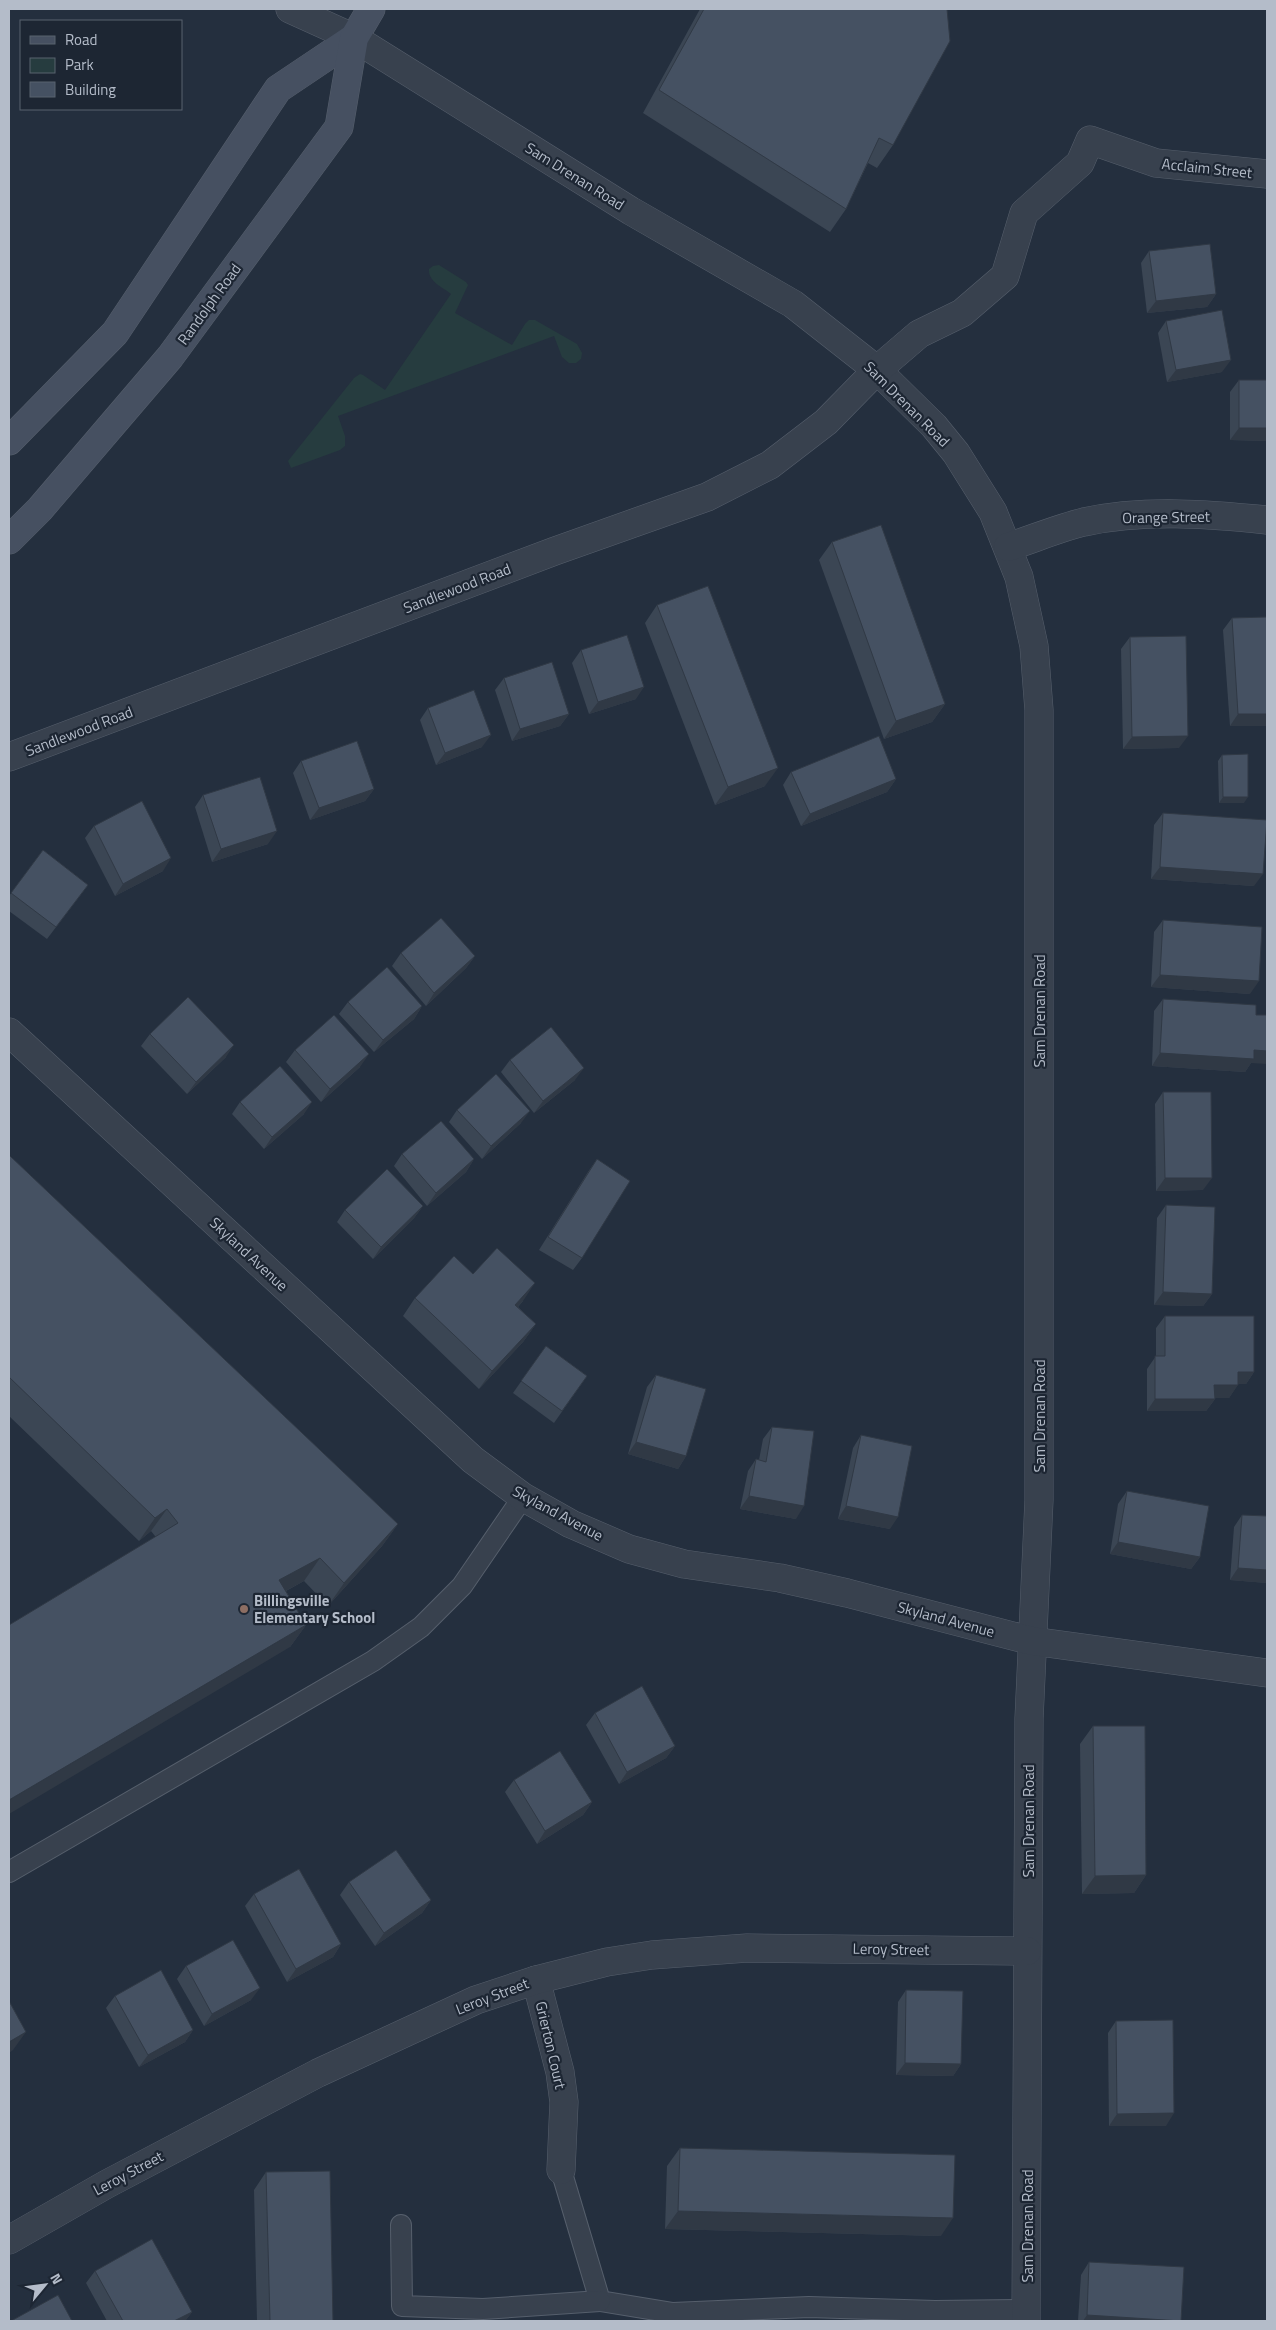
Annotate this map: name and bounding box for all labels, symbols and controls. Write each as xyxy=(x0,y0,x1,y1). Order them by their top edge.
legend xyxy=(20,20,182,110)
text: Road xyxy=(65,28,97,51)
text: Park xyxy=(65,53,94,76)
text: Building xyxy=(65,78,116,101)
street label: Sam Drenan Road xyxy=(521,136,629,216)
street label: Acclaim Street xyxy=(1161,152,1254,184)
street label: Randolph Road xyxy=(172,258,246,350)
street label: Sam Drenan Road xyxy=(859,356,955,452)
street label: Orange Street xyxy=(1122,505,1211,529)
street label: Sandlewood Road xyxy=(400,557,514,619)
street label: Sandlewood Road xyxy=(22,700,136,762)
street label: Sam Drenan Road xyxy=(1028,954,1051,1068)
street label: Skyland Avenue xyxy=(205,1212,293,1296)
street label: Sam Drenan Road xyxy=(1028,1359,1051,1473)
street label: Skyland Avenue xyxy=(509,1479,607,1547)
place label: Billingsville Elementary School xyxy=(254,1589,375,1629)
street label: Skyland Avenue xyxy=(895,1595,997,1643)
marker: Billingsville Elementary School xyxy=(238,1603,250,1615)
street label: Sam Drenan Road xyxy=(1017,1764,1040,1878)
street label: Leroy Street xyxy=(852,1937,930,1961)
street label: Leroy Street xyxy=(452,1971,533,2020)
street label: Grierton Court xyxy=(530,1999,572,2092)
street label: Leroy Street xyxy=(89,2144,168,2201)
street label: Sam Drenan Road xyxy=(1016,2169,1039,2283)
north arrow xyxy=(20,2260,70,2310)
text: N xyxy=(45,2269,68,2288)

